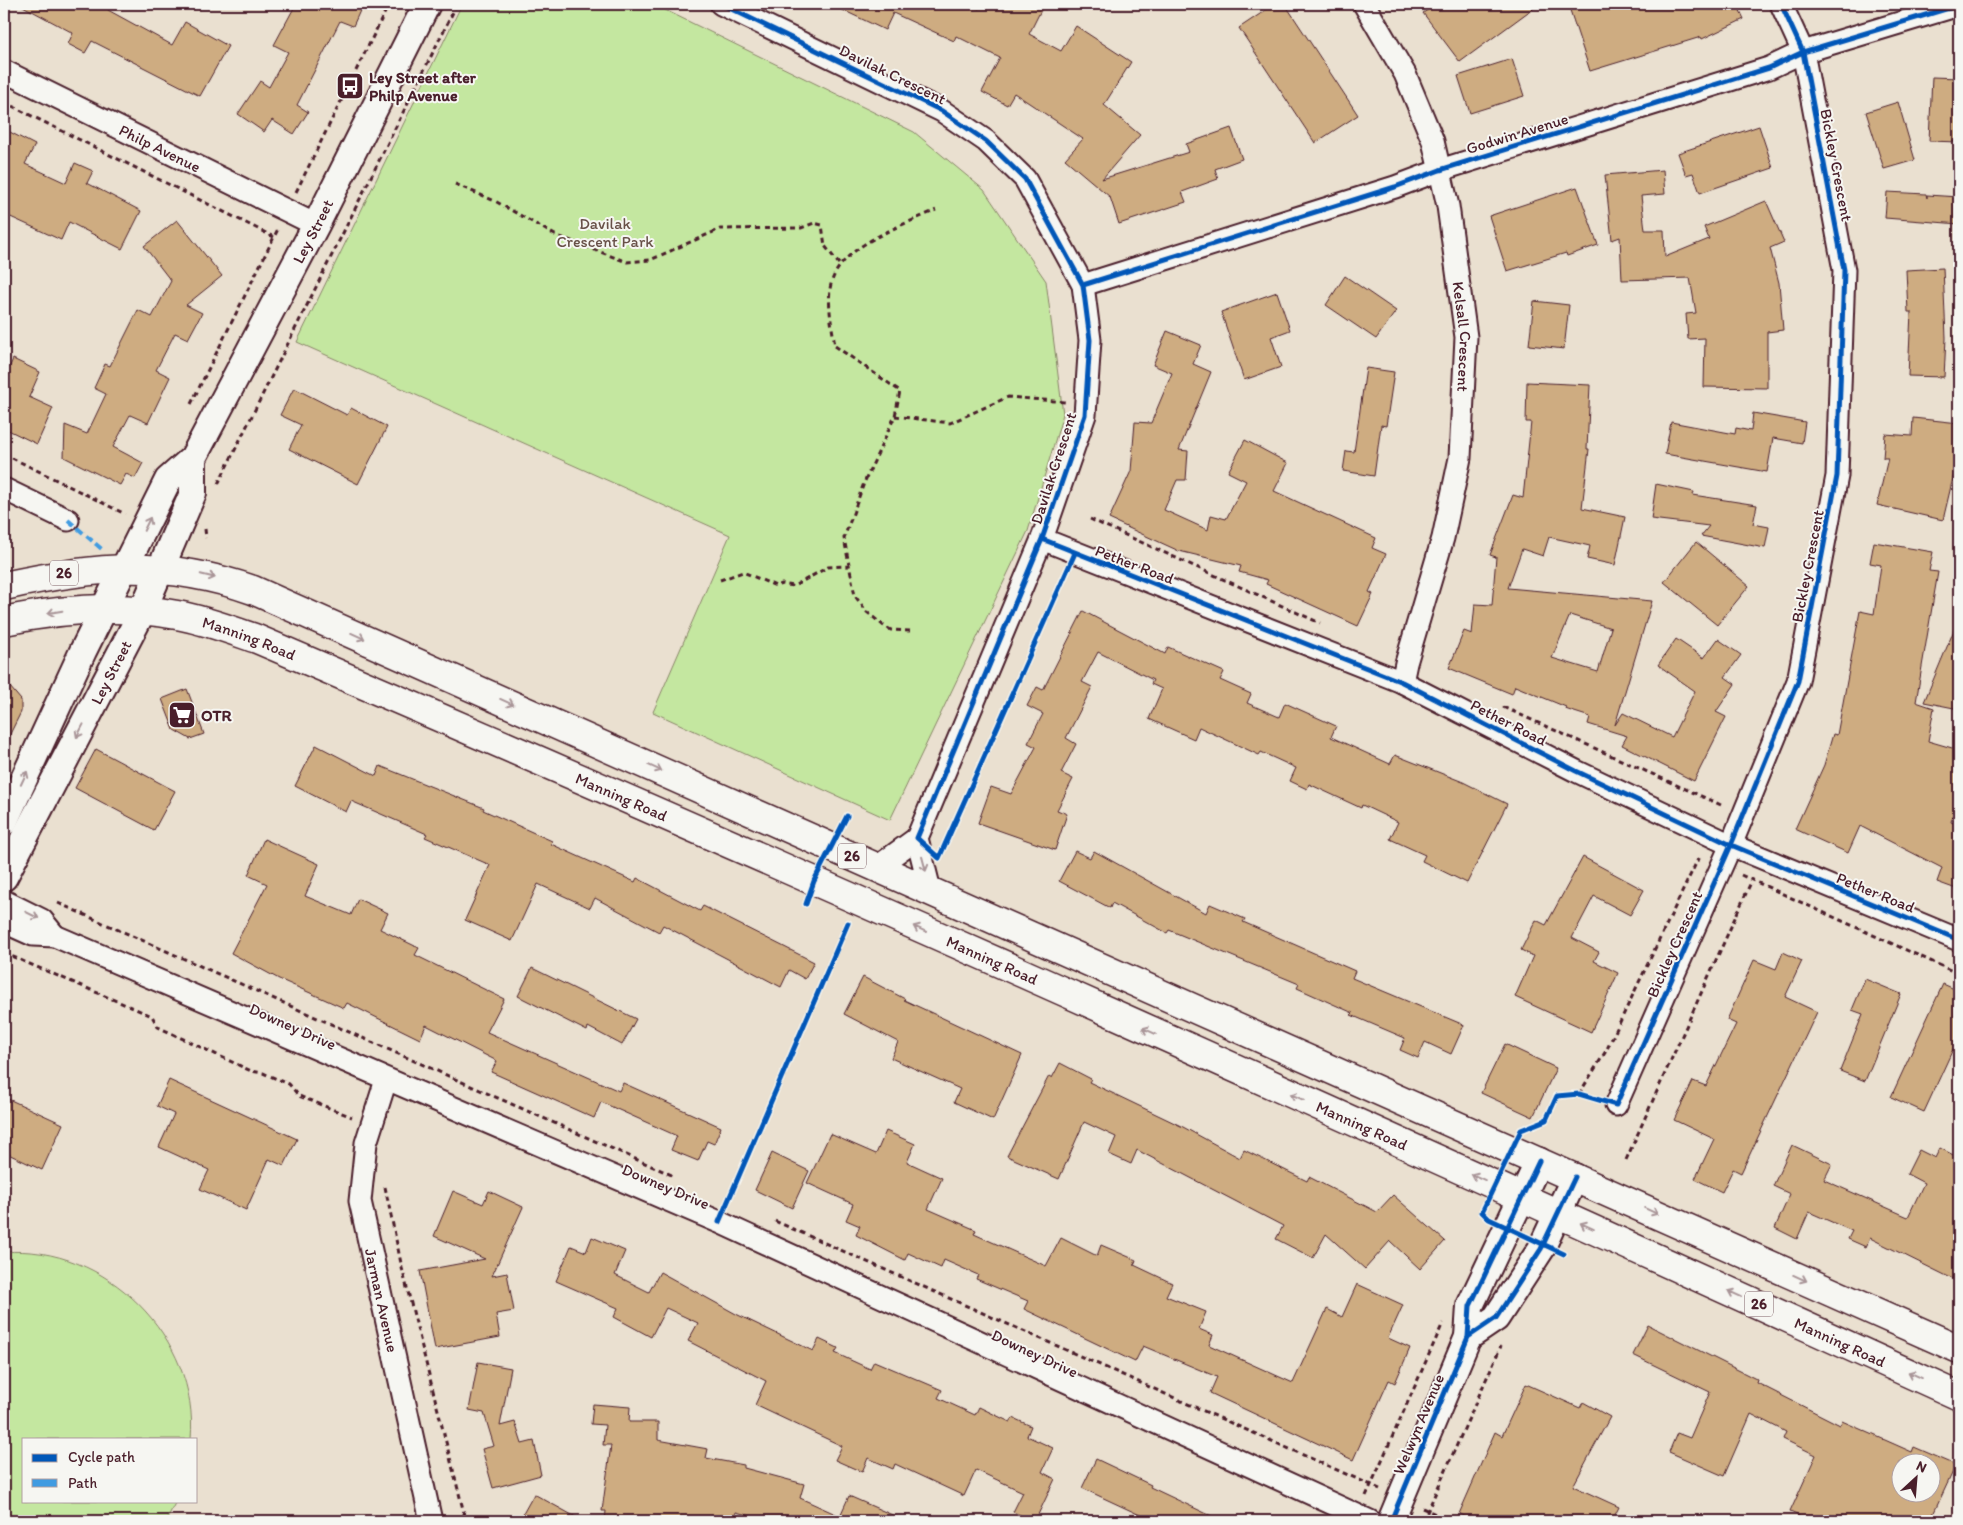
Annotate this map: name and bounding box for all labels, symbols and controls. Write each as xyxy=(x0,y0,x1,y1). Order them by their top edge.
street label: Davilak Crescent xyxy=(836,40,949,109)
place label: Ley Street after Philp Avenue xyxy=(369,68,477,106)
bus stop icon: Ley Street after Philp Avenue xyxy=(335,71,365,101)
street label: Bickley Crescent xyxy=(1816,107,1857,223)
street label: Godwin Avenue xyxy=(1464,109,1571,158)
street label: Philp Avenue xyxy=(116,120,204,177)
street label: Ley Street xyxy=(288,196,337,267)
park label: Davilak Crescent Park xyxy=(556,214,654,251)
street label: Kelsall Crescent xyxy=(1448,280,1475,392)
street label: Davilak Crescent xyxy=(1026,410,1081,526)
street label: Bickley Crescent xyxy=(1787,508,1828,624)
one-way arrow xyxy=(143,517,152,532)
street label: Pether Road xyxy=(1093,541,1177,588)
road number: 26 xyxy=(50,560,78,586)
one-way arrow xyxy=(199,572,215,581)
one-way arrow xyxy=(48,607,64,617)
street label: Manning Road xyxy=(200,612,299,665)
one-way arrow xyxy=(350,631,365,641)
street label: Ley Street xyxy=(87,637,136,708)
street label: Pether Road xyxy=(1467,695,1550,750)
one-way arrow xyxy=(499,698,514,707)
supermarket icon: OTR xyxy=(167,700,197,730)
place label: OTR xyxy=(201,706,232,725)
one-way arrow xyxy=(75,723,85,738)
one-way arrow xyxy=(647,764,662,774)
street label: Manning Road xyxy=(573,769,671,825)
one-way arrow xyxy=(20,771,30,786)
road number: 26 xyxy=(838,844,866,868)
one-way arrow xyxy=(919,856,929,872)
street label: Pether Road xyxy=(1834,868,1918,917)
street label: Bickley Crescent xyxy=(1643,888,1706,1000)
one-way arrow xyxy=(24,911,39,920)
one-way arrow xyxy=(913,924,928,933)
street label: Manning Road xyxy=(943,932,1041,989)
street label: Downey Drive xyxy=(246,999,339,1054)
one-way arrow xyxy=(1142,1025,1157,1035)
one-way arrow xyxy=(1290,1091,1305,1101)
street label: Manning Road xyxy=(1313,1097,1411,1155)
street label: Downey Drive xyxy=(619,1160,712,1213)
one-way arrow xyxy=(1471,1171,1486,1181)
one-way arrow xyxy=(1643,1207,1658,1217)
one-way arrow xyxy=(1580,1221,1595,1231)
street label: Jarman Avenue xyxy=(361,1247,402,1354)
one-way arrow xyxy=(1792,1273,1807,1283)
one-way arrow xyxy=(1728,1288,1743,1298)
road number: 26 xyxy=(1745,1292,1773,1316)
street label: Manning Road xyxy=(1791,1313,1889,1371)
street label: Downey Drive xyxy=(989,1325,1081,1382)
one-way arrow xyxy=(1908,1370,1923,1380)
street label: Welwyn Avenue xyxy=(1389,1371,1448,1477)
legend xyxy=(22,1438,198,1502)
text: Cycle path xyxy=(68,1448,135,1466)
north arrow xyxy=(1890,1452,1940,1502)
text: N xyxy=(1914,1457,1929,1476)
text: Path xyxy=(68,1474,97,1492)

